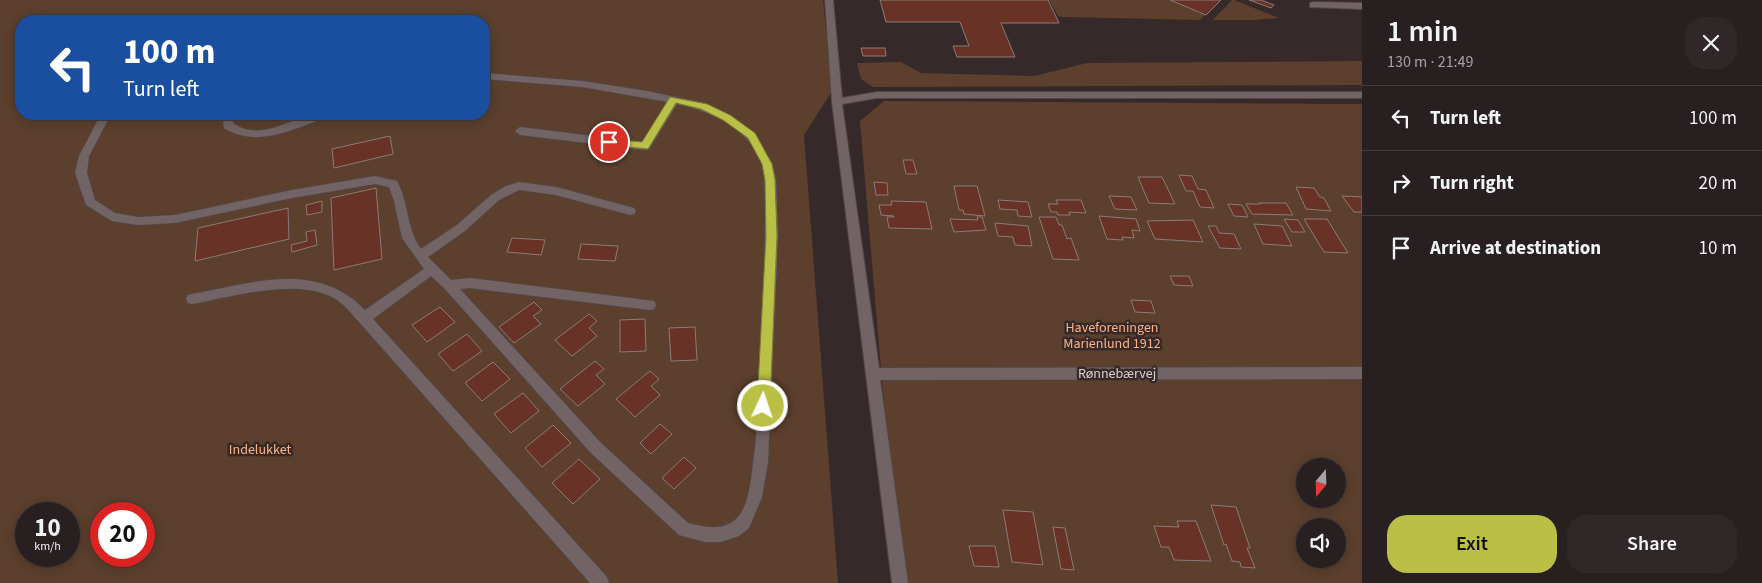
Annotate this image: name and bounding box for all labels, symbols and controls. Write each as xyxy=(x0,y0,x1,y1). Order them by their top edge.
text: 1 min xyxy=(1387,10,1458,53)
button: close xyxy=(1685,17,1737,69)
text: 100 m xyxy=(123,27,215,77)
icon: left xyxy=(40,35,105,100)
text: 130 m · 21:49 xyxy=(1387,51,1474,73)
text: Turn left xyxy=(123,73,199,105)
icon: left xyxy=(1387,104,1415,132)
text: Turn left xyxy=(1430,105,1501,132)
text: 100 m xyxy=(1689,105,1737,132)
pin xyxy=(588,121,630,163)
icon: arrive xyxy=(595,128,623,156)
icon: right xyxy=(1387,169,1415,197)
text: Turn right xyxy=(1430,170,1514,197)
text: 20 m xyxy=(1699,170,1737,197)
icon: arrive xyxy=(1387,234,1415,262)
text: Arrive at destination xyxy=(1430,235,1601,262)
text: 10 m xyxy=(1699,235,1737,262)
park label: Haveforeningen Marienlund 1912 xyxy=(1063,318,1161,354)
street label: Rønnebærvej xyxy=(1078,364,1156,384)
position arrow xyxy=(736,379,788,431)
park label: Indelukket xyxy=(229,440,291,460)
north arrow xyxy=(1296,458,1346,508)
map controls xyxy=(1296,458,1346,568)
speed limit sign: 20 xyxy=(90,502,155,567)
text: 10 xyxy=(34,510,61,546)
button: Exit xyxy=(1387,515,1557,573)
button: Share xyxy=(1567,515,1737,573)
button: sound xyxy=(1296,518,1346,568)
text: km/h xyxy=(34,538,61,555)

